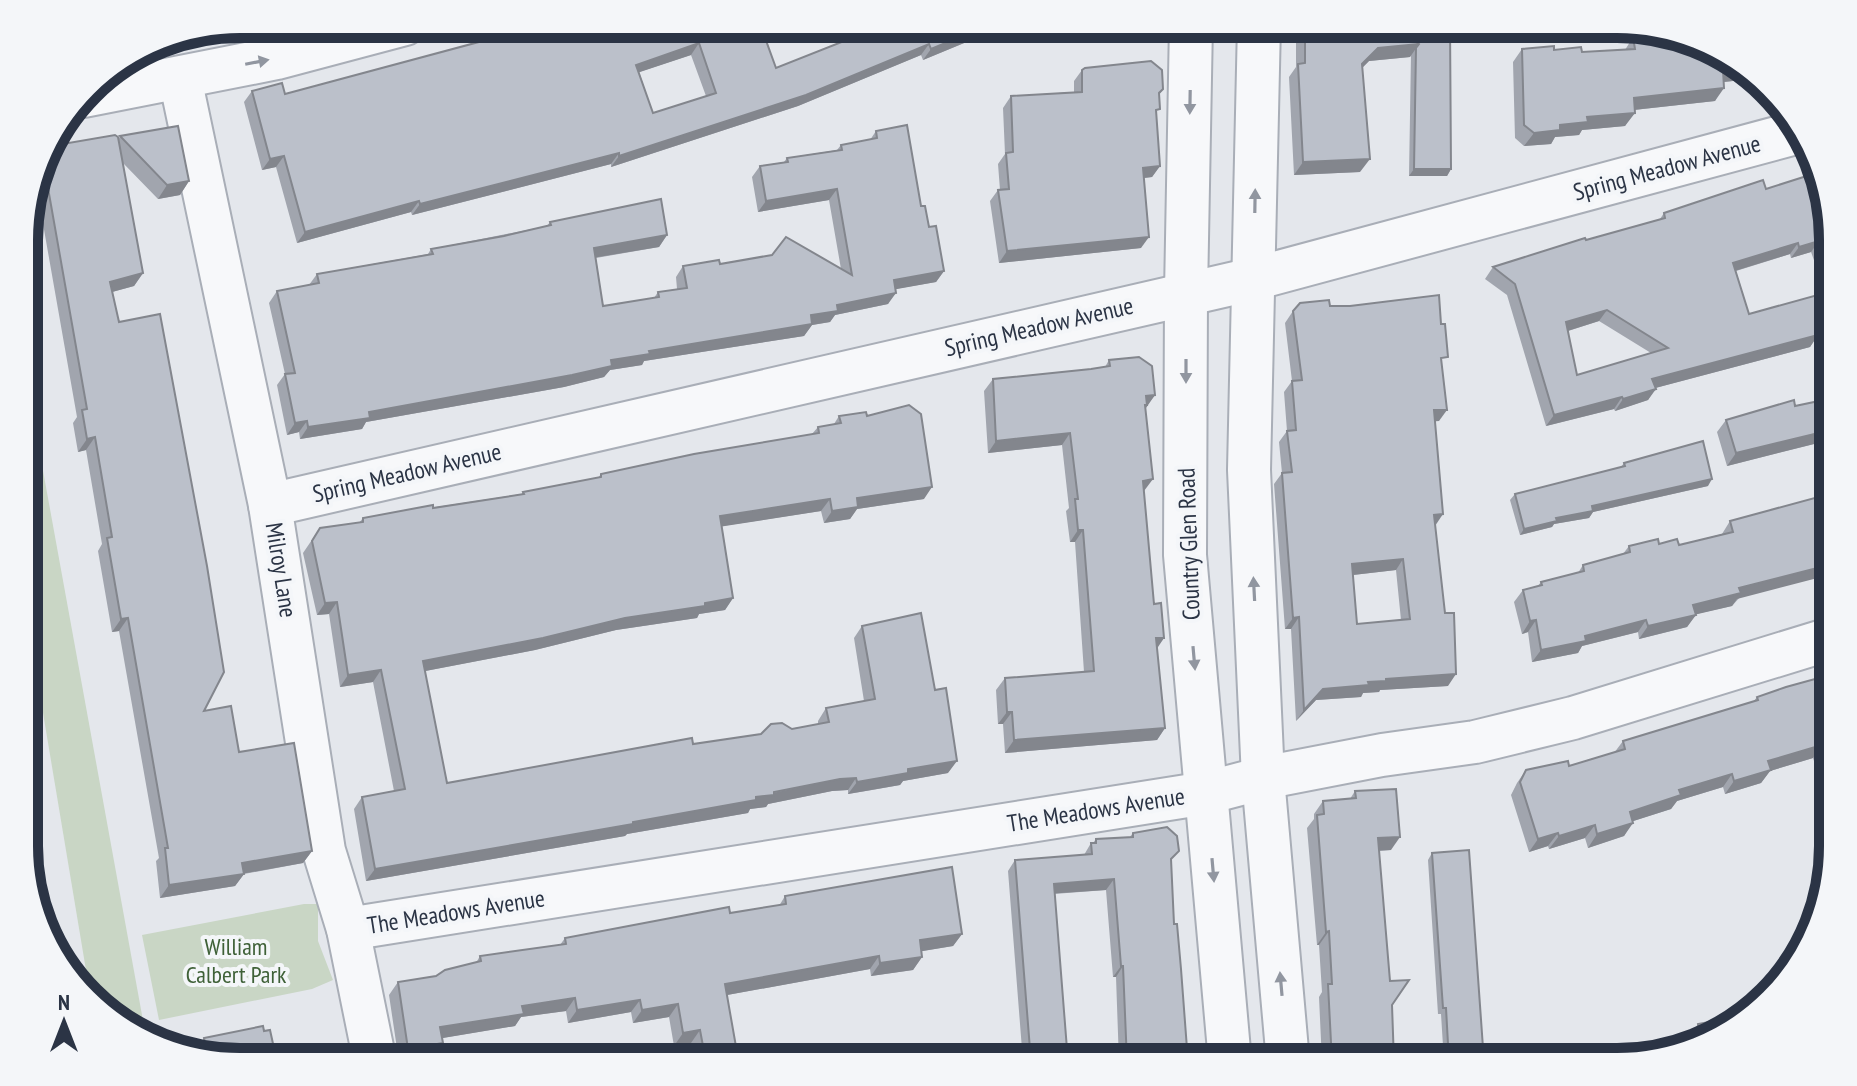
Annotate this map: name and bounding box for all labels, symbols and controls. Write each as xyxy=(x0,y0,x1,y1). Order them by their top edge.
one-way arrow xyxy=(245,56,270,68)
one-way arrow xyxy=(1184,90,1196,115)
street label: Spring Meadow Avenue xyxy=(1570,128,1764,207)
one-way arrow xyxy=(1249,188,1261,213)
street label: Spring Meadow Avenue xyxy=(942,290,1136,363)
one-way arrow xyxy=(1180,359,1192,384)
street label: Spring Meadow Avenue xyxy=(310,436,504,509)
street label: Country Glen Road xyxy=(1170,467,1207,621)
street label: Milroy Lane xyxy=(259,520,304,620)
one-way arrow xyxy=(1248,576,1261,601)
one-way arrow xyxy=(1188,646,1201,671)
street label: The Meadows Avenue xyxy=(1005,780,1187,839)
one-way arrow xyxy=(1207,858,1220,883)
street label: The Meadows Avenue xyxy=(365,882,547,941)
park label: William Calbert Park xyxy=(186,931,287,990)
one-way arrow xyxy=(1275,971,1288,996)
north arrow xyxy=(24,982,104,1062)
text: N xyxy=(58,988,70,1016)

